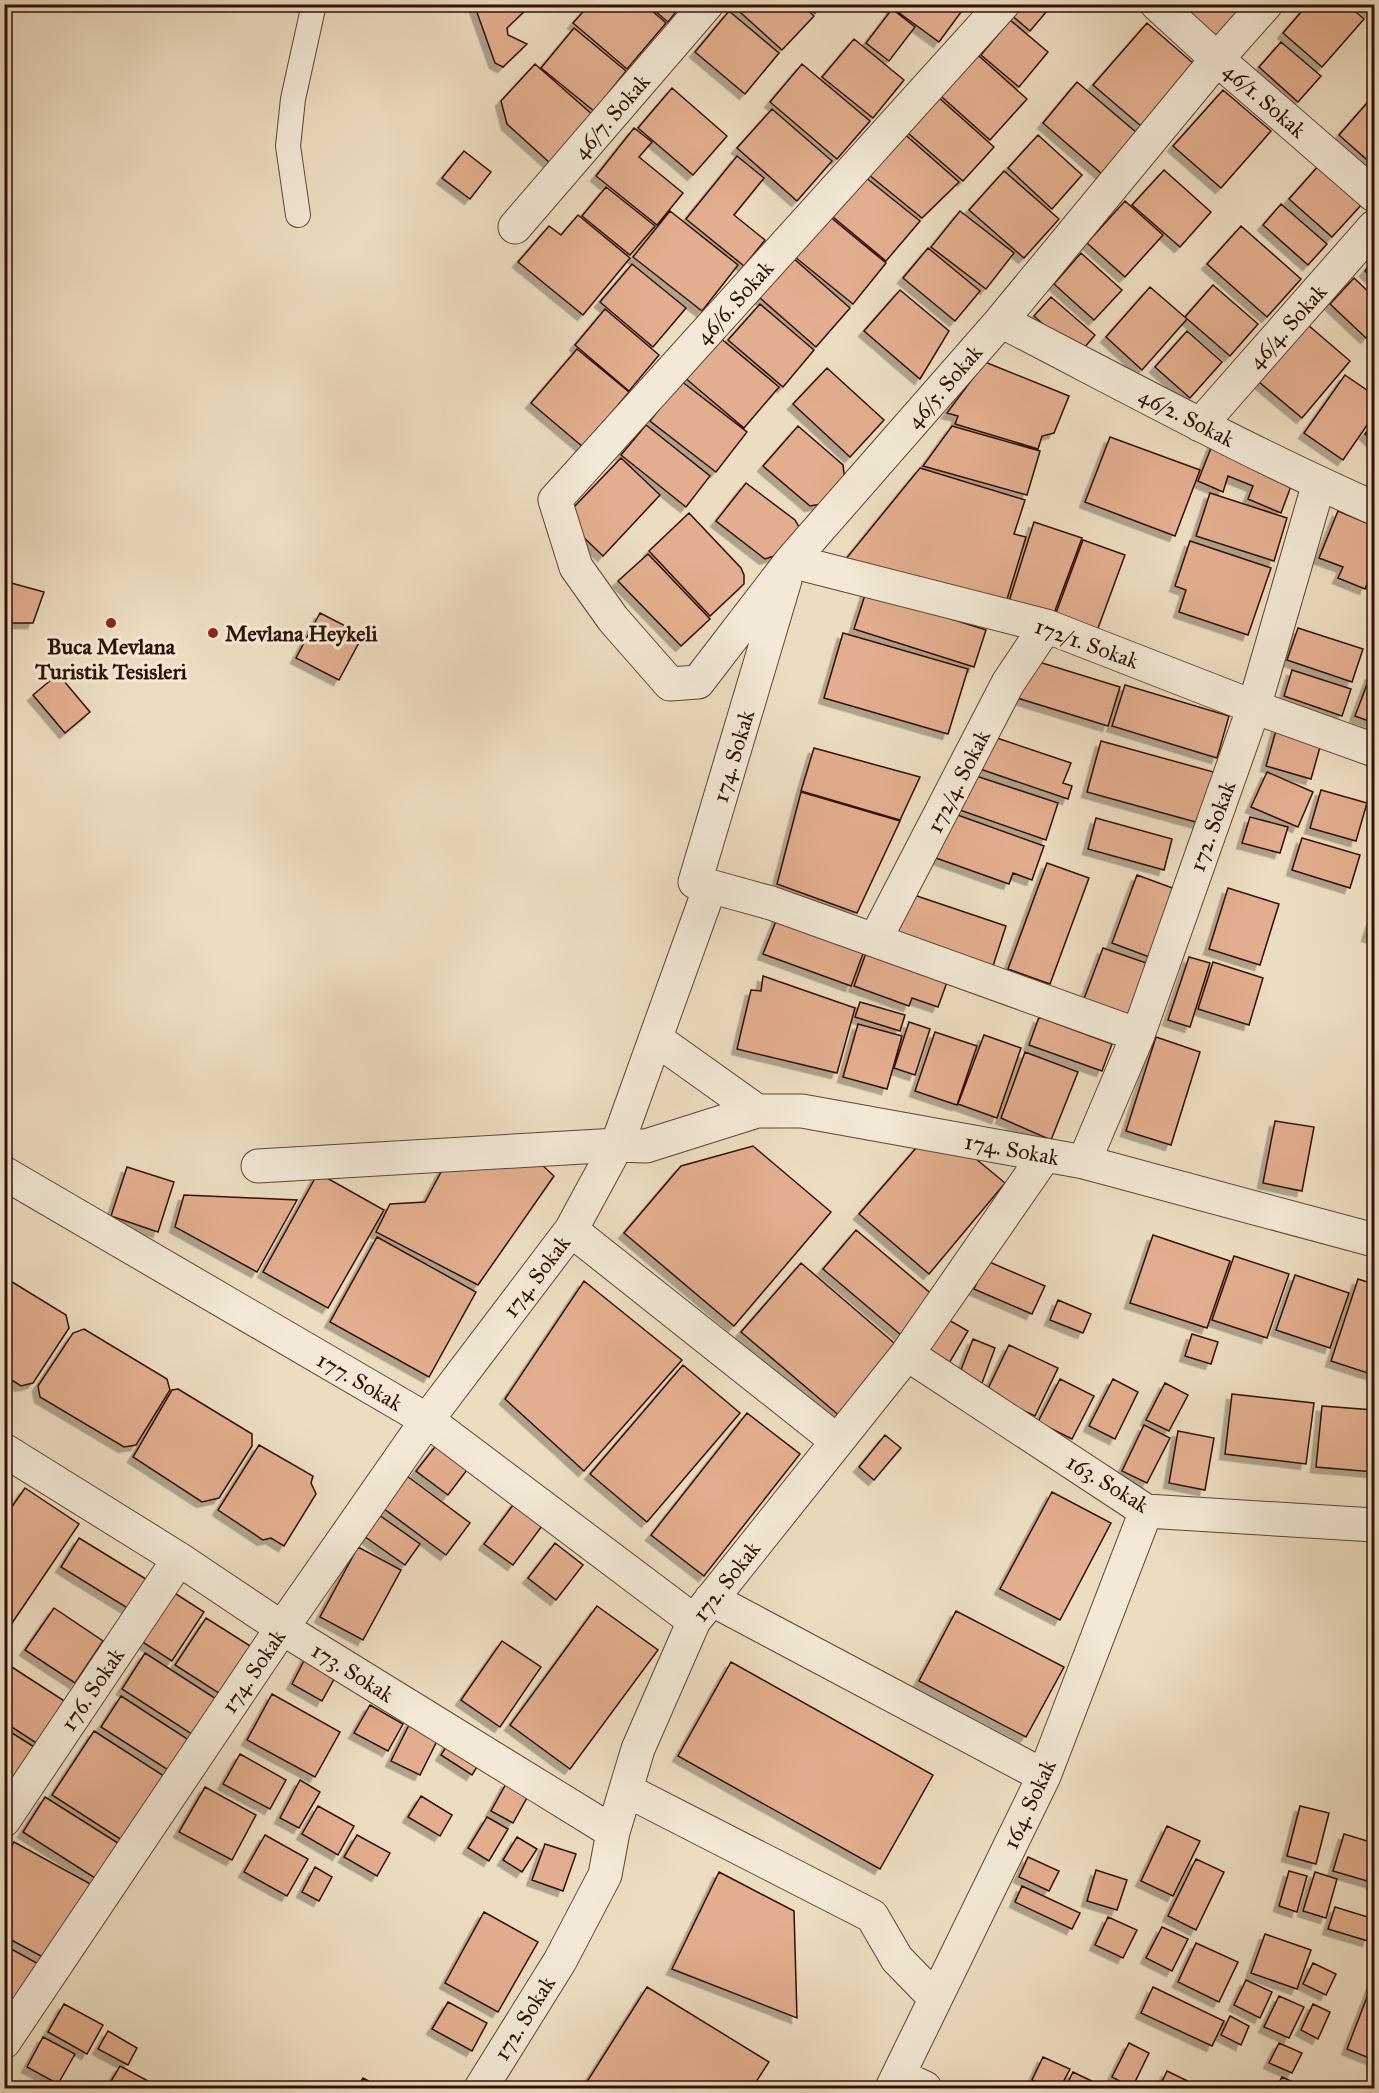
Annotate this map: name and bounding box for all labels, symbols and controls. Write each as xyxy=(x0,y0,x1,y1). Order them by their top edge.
street label: 46/1. Sokak xyxy=(1218,57,1312,144)
street label: 46/7. Sokak xyxy=(567,68,656,164)
street label: 46/6. Sokak xyxy=(690,254,780,350)
street label: 46/4. Sokak xyxy=(1242,278,1333,374)
street label: 46/5. Sokak xyxy=(901,338,989,434)
street label: 46/2. Sokak xyxy=(1134,382,1240,453)
street label: 172/1. Sokak xyxy=(1031,612,1143,675)
marker: Buca Mevlana Turistik Tesisleri xyxy=(104,616,118,630)
place label: Mevlana Heykeli xyxy=(225,620,378,647)
marker: Mevlana Heykeli xyxy=(206,626,220,640)
place label: Buca Mevlana Turistik Tesisleri xyxy=(34,633,188,685)
street label: 174. Sokak xyxy=(707,706,761,806)
street label: 172/4. Sokak xyxy=(921,724,996,837)
street label: 172. Sokak xyxy=(1184,776,1242,875)
street label: 174. Sokak xyxy=(963,1128,1062,1171)
street label: 174. Sokak xyxy=(497,1229,576,1323)
street label: 177. Sokak xyxy=(312,1346,408,1417)
street label: 163. Sokak xyxy=(1062,1448,1155,1519)
street label: 172. Sokak xyxy=(687,1535,767,1627)
street label: 174. Sokak xyxy=(216,1623,292,1718)
street label: 173. Sokak xyxy=(307,1637,400,1709)
street label: 176. Sokak xyxy=(55,1642,130,1736)
street label: 164. Sokak xyxy=(997,1755,1062,1853)
street label: 172. Sokak xyxy=(488,1970,561,2066)

